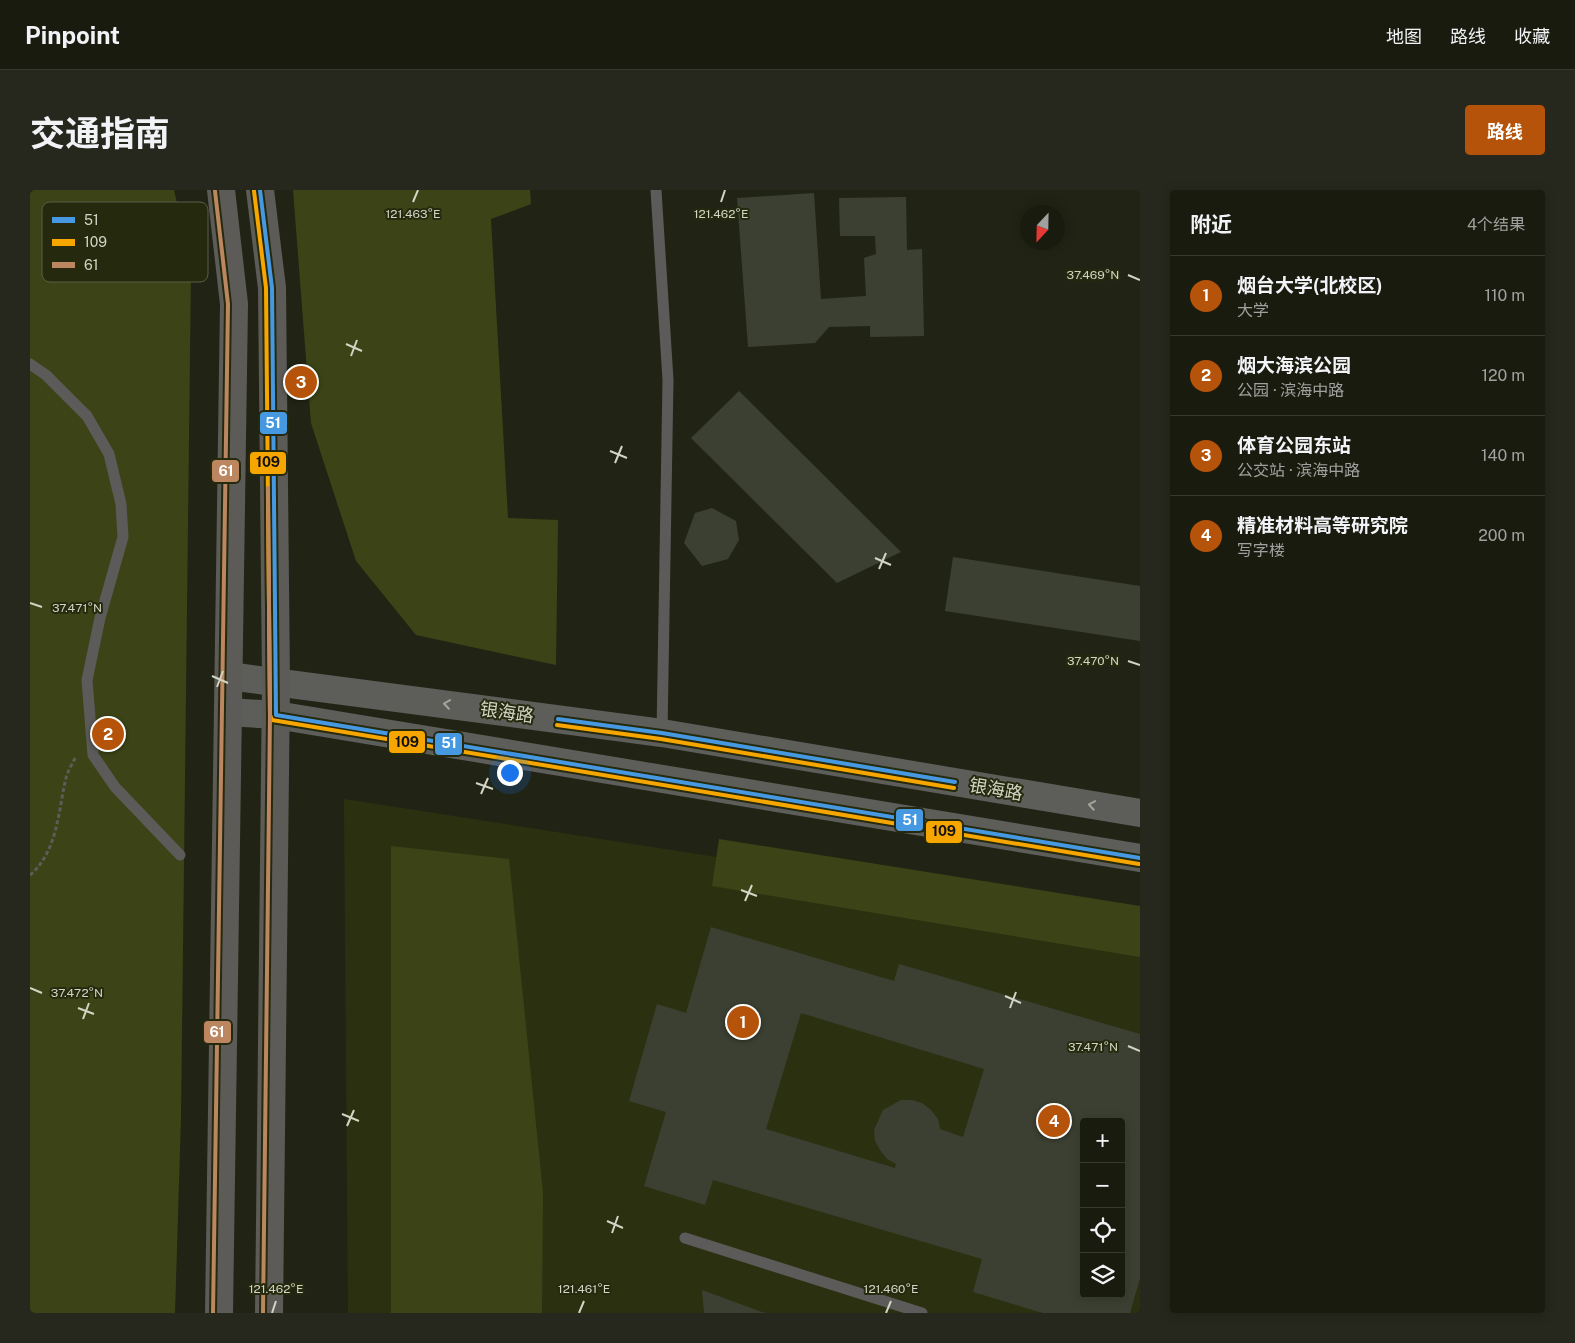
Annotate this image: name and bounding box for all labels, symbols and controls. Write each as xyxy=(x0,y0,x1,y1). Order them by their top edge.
text: Pinpoint xyxy=(25,21,120,49)
text: 地图 xyxy=(1386,26,1422,47)
text: 路线 xyxy=(1450,26,1486,47)
text: 收藏 xyxy=(1514,26,1550,47)
button: 路线 xyxy=(1465,105,1545,155)
text: 交通指南 xyxy=(30,113,170,154)
legend xyxy=(42,202,208,282)
north arrow xyxy=(1020,205,1065,250)
text: 121.463°E xyxy=(385,207,441,221)
text: 121.462°E xyxy=(694,207,748,221)
text: 51 xyxy=(84,212,99,228)
text: 附近 xyxy=(1190,212,1232,237)
text: 4个结果 xyxy=(1467,215,1525,234)
text: 109 xyxy=(84,234,107,250)
text: 61 xyxy=(84,257,98,273)
text: 37.469°N xyxy=(1067,268,1119,282)
text: 烟台大学(北校区) xyxy=(1237,274,1383,296)
text: 1 xyxy=(1203,286,1209,305)
text: 110 m xyxy=(1484,286,1525,305)
text: 大学 xyxy=(1237,301,1269,320)
text: 烟大海滨公园 xyxy=(1237,354,1351,376)
pin: 3 xyxy=(285,363,317,401)
text: 2 xyxy=(1201,366,1211,385)
text: 120 m xyxy=(1481,366,1525,385)
text: 公园 · 滨海中路 xyxy=(1237,381,1344,400)
line badge: 51 xyxy=(259,411,288,435)
text: 51 xyxy=(265,415,281,431)
text: 体育公园东站 xyxy=(1237,434,1351,456)
text: 3 xyxy=(1201,446,1211,465)
text: 140 m xyxy=(1481,446,1525,465)
line badge: 109 xyxy=(249,451,287,475)
text: 109 xyxy=(256,454,280,470)
line badge: 61 xyxy=(211,459,240,483)
text: 公交站 · 滨海中路 xyxy=(1237,461,1360,480)
text: 61 xyxy=(218,463,234,479)
text: 精准材料高等研究院 xyxy=(1237,514,1408,536)
text: 4 xyxy=(1201,526,1211,545)
text: 200 m xyxy=(1478,526,1525,545)
text: 写字楼 xyxy=(1237,541,1285,560)
text: 37.471°N xyxy=(52,601,102,615)
text: 37.470°N xyxy=(1067,654,1119,668)
street label: 银海路 xyxy=(479,698,535,726)
one-way arrow xyxy=(443,700,452,710)
pin: 2 xyxy=(92,715,124,753)
line badge: 109 xyxy=(388,730,426,754)
line badge: 51 xyxy=(434,732,463,756)
text: 109 xyxy=(395,734,419,750)
text: 51 xyxy=(441,735,457,751)
your location xyxy=(497,760,523,786)
street label: 银海路 xyxy=(968,774,1024,804)
one-way arrow xyxy=(1088,800,1096,810)
line badge: 51 xyxy=(895,808,924,832)
text: 51 xyxy=(902,812,918,828)
line badge: 109 xyxy=(925,820,963,844)
text: 109 xyxy=(932,823,956,839)
text: 37.472°N xyxy=(51,986,103,1000)
pin: 1 xyxy=(727,1003,759,1041)
line badge: 61 xyxy=(203,1020,232,1044)
text: 61 xyxy=(209,1024,225,1040)
text: 37.471°N xyxy=(1068,1040,1118,1054)
pin: 4 xyxy=(1038,1102,1070,1140)
map controls xyxy=(1080,1118,1125,1298)
button: + xyxy=(1080,1118,1125,1163)
button: − xyxy=(1080,1163,1125,1208)
button: locate xyxy=(1080,1208,1125,1253)
button: layers xyxy=(1080,1253,1125,1298)
text: 121.462°E xyxy=(249,1282,303,1296)
text: 121.461°E xyxy=(558,1282,610,1296)
text: 121.460°E xyxy=(864,1282,918,1296)

